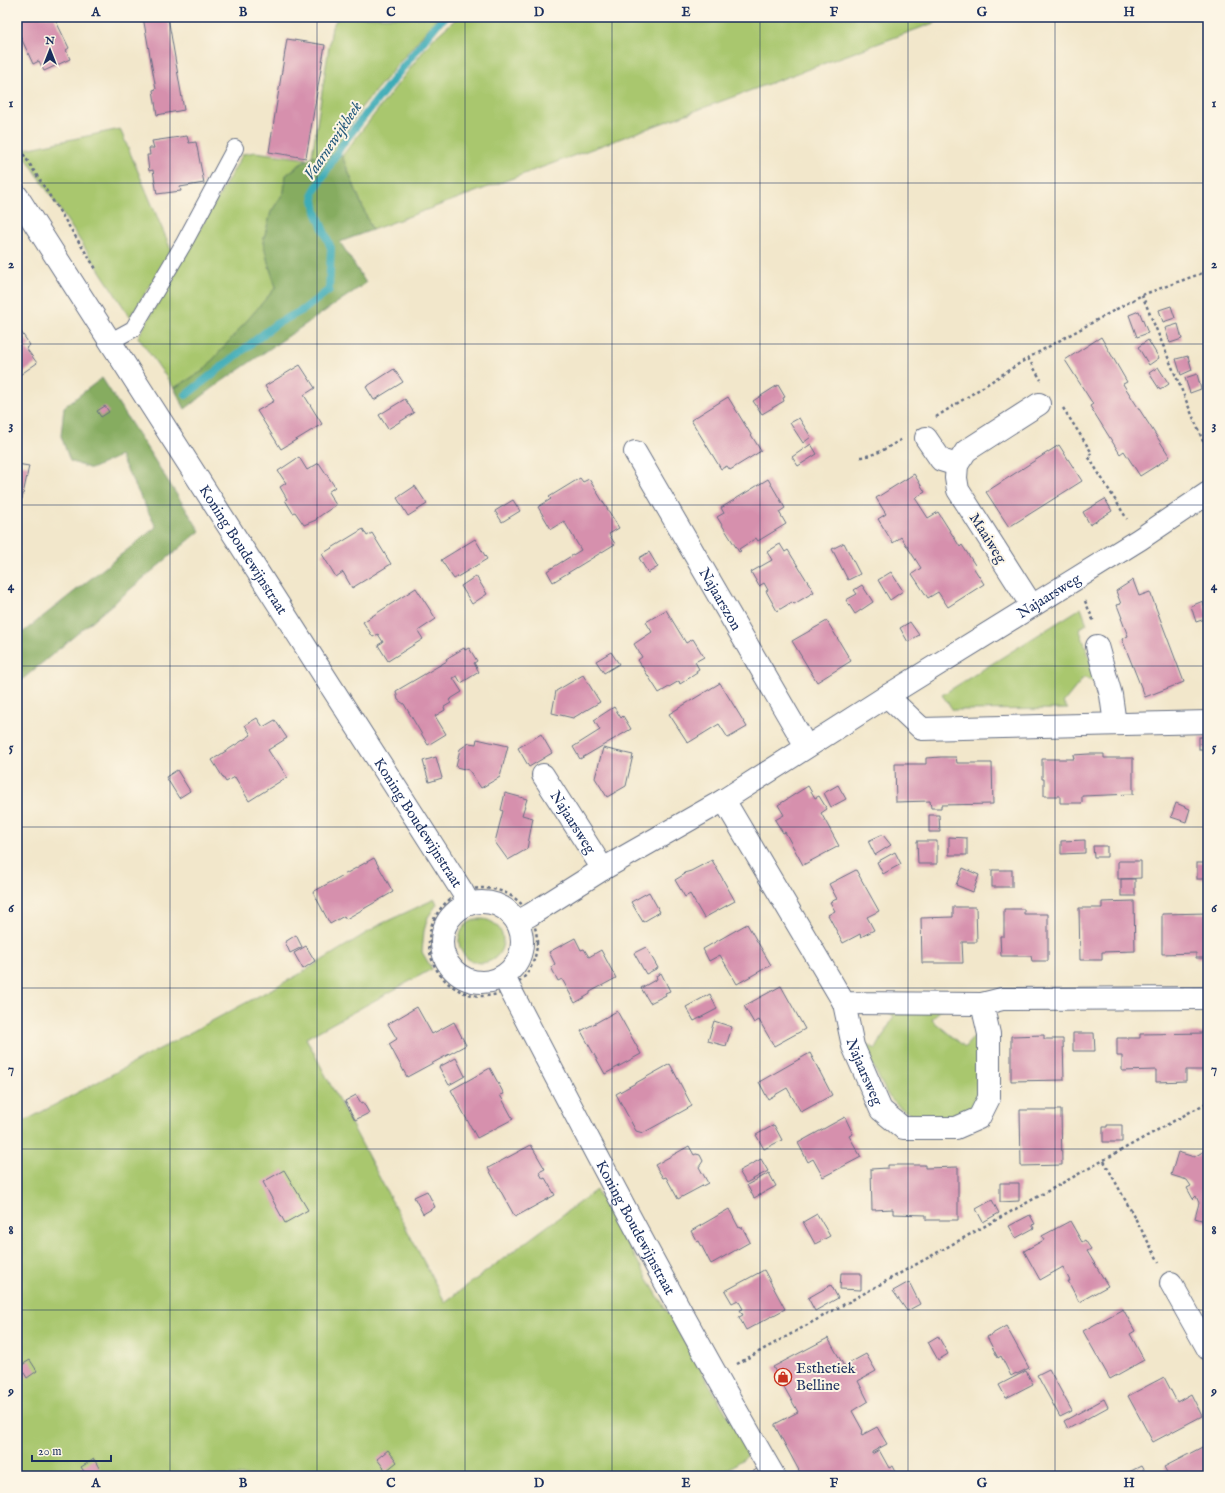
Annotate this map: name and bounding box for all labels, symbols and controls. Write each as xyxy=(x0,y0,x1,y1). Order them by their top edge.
text: A xyxy=(91,4,102,21)
text: B xyxy=(239,4,248,21)
text: C xyxy=(386,4,396,21)
text: D xyxy=(534,4,545,21)
text: E xyxy=(681,4,691,21)
text: F xyxy=(830,4,839,21)
text: G xyxy=(977,4,988,21)
text: H xyxy=(1123,4,1135,21)
north arrow xyxy=(30,30,70,70)
text: N xyxy=(44,34,55,48)
text: 1 xyxy=(9,95,14,112)
text: 1 xyxy=(1212,95,1217,112)
water label: Vaarnewijkbeek xyxy=(300,98,367,184)
text: 2 xyxy=(8,256,14,273)
text: 2 xyxy=(1211,256,1217,273)
text: 3 xyxy=(9,417,14,434)
text: 3 xyxy=(1212,417,1217,434)
street label: Koning Boudewijnstraat xyxy=(195,482,292,618)
street label: Maaiweg xyxy=(965,510,1011,568)
street label: Najaarszon xyxy=(694,564,746,634)
street label: Najaarsweg xyxy=(1014,569,1085,623)
text: 4 xyxy=(8,578,15,595)
text: 4 xyxy=(1211,578,1218,595)
text: 5 xyxy=(9,739,14,756)
text: 5 xyxy=(1212,739,1217,756)
street label: Koning Boudewijnstraat xyxy=(369,754,466,891)
street label: Najaarsweg xyxy=(546,787,600,858)
text: 6 xyxy=(8,900,14,917)
text: 6 xyxy=(1211,900,1217,917)
street label: Najaarsweg xyxy=(842,1037,887,1109)
text: 7 xyxy=(8,1061,14,1078)
text: 7 xyxy=(1211,1061,1217,1078)
street label: Koning Boudewijnstraat xyxy=(591,1157,679,1299)
text: 8 xyxy=(8,1222,14,1239)
text: 8 xyxy=(1211,1222,1217,1239)
place label: Esthetiek Belline xyxy=(796,1359,857,1395)
shop icon: Esthetiek Belline xyxy=(773,1367,793,1387)
text: 9 xyxy=(7,1383,14,1400)
text: 9 xyxy=(1210,1383,1217,1400)
scale bar xyxy=(32,1437,111,1463)
text: 20 m xyxy=(38,1444,61,1459)
text: A xyxy=(91,1475,102,1492)
text: B xyxy=(239,1475,248,1492)
text: C xyxy=(386,1475,396,1492)
text: D xyxy=(534,1475,545,1492)
text: E xyxy=(681,1475,691,1492)
text: F xyxy=(830,1475,839,1492)
text: G xyxy=(977,1475,988,1492)
text: H xyxy=(1123,1475,1135,1492)

